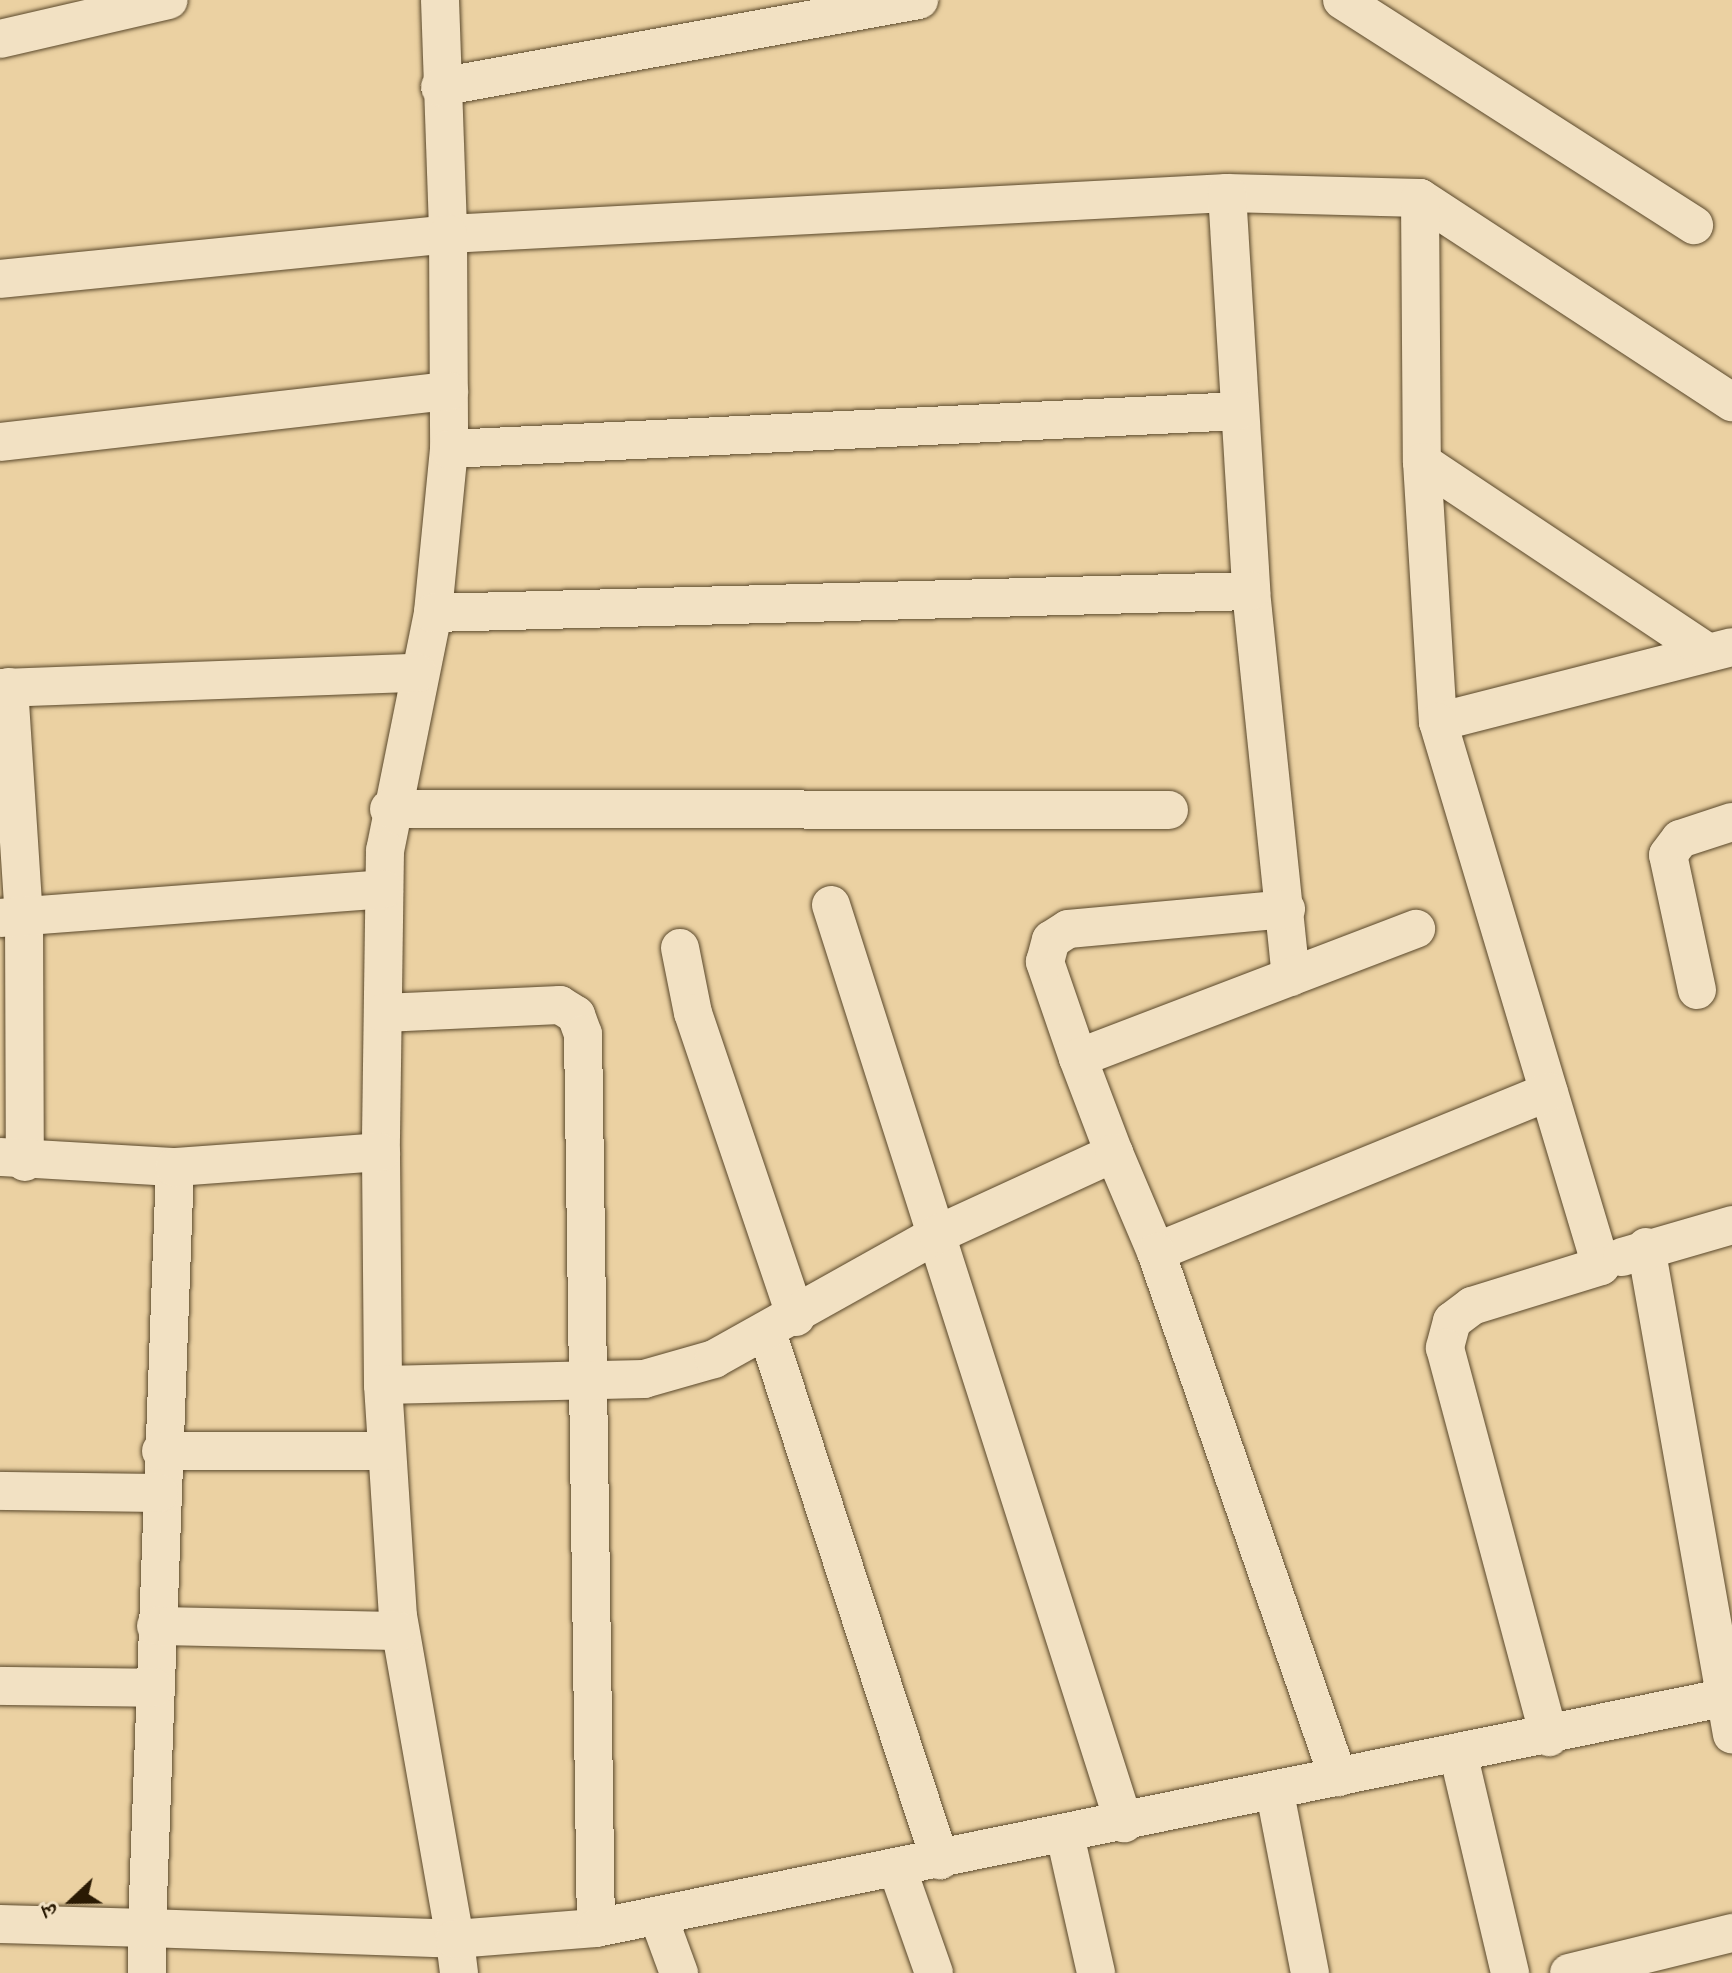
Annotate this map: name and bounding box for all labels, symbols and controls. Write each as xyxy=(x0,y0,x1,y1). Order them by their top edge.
north arrow xyxy=(32,1861,112,1941)
text: उ xyxy=(35,1900,65,1920)

